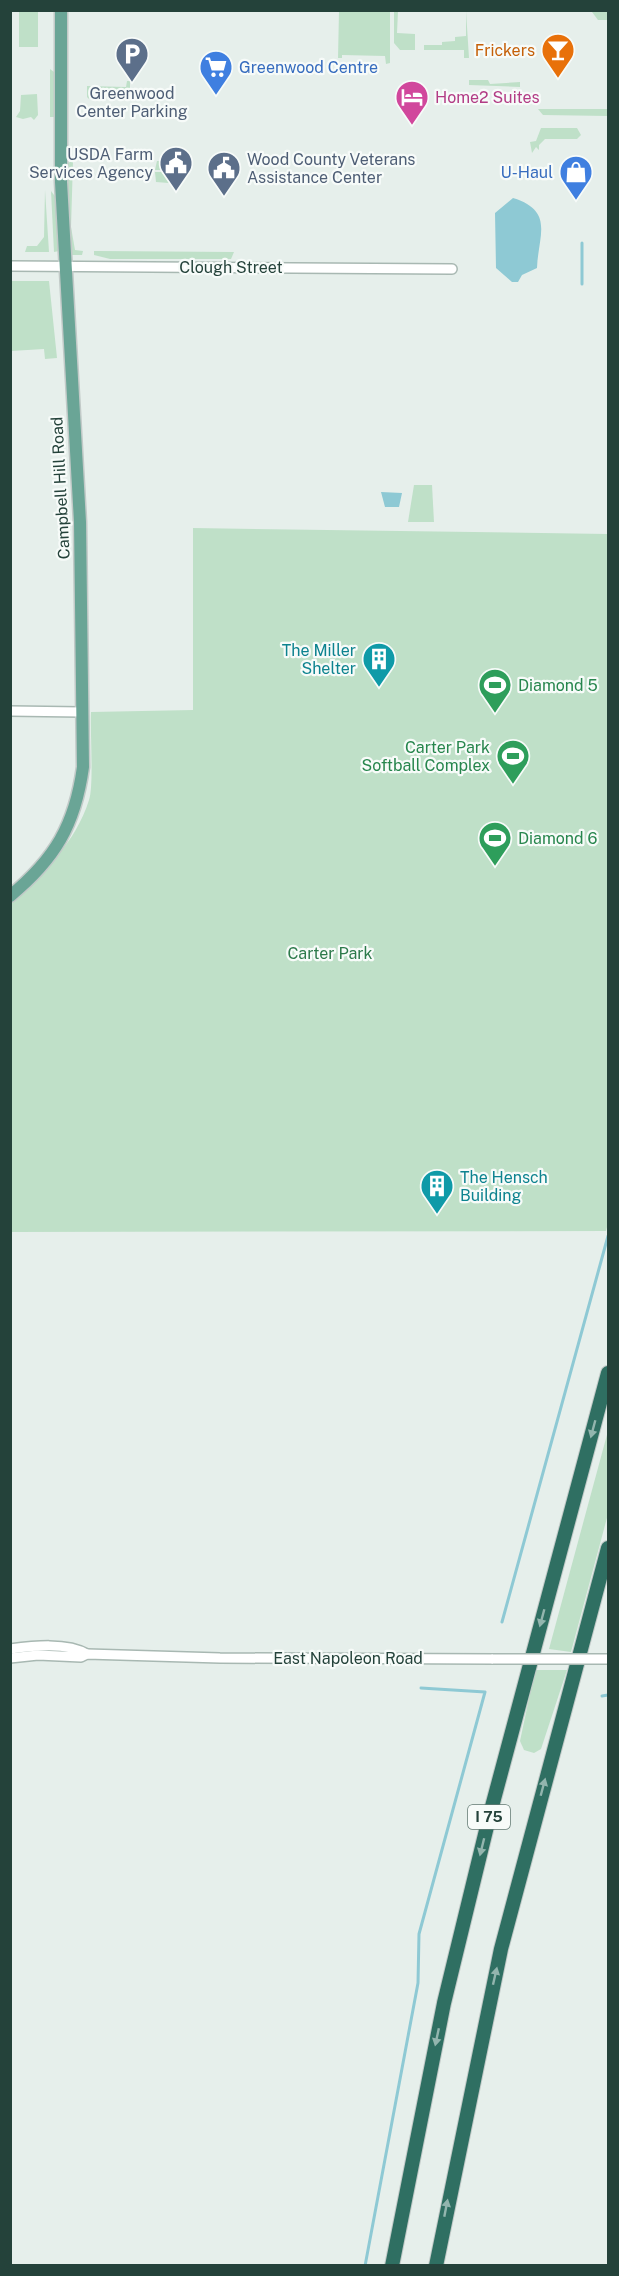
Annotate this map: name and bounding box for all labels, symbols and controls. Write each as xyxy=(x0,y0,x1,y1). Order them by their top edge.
bar icon: Frickers xyxy=(540,32,576,79)
parking icon: Greenwood Center Parking xyxy=(114,36,150,83)
place label: Frickers xyxy=(475,41,535,60)
supermarket icon: Greenwood Centre xyxy=(198,49,234,96)
place label: Greenwood Centre xyxy=(239,58,378,77)
hotel icon: Home2 Suites xyxy=(394,79,430,126)
place label: Greenwood Center Parking xyxy=(76,84,188,121)
place label: Home2 Suites xyxy=(435,88,540,107)
place label: USDA Farm Services Agency xyxy=(29,145,153,182)
public building icon: USDA Farm Services Agency xyxy=(158,145,194,192)
public building icon: Wood County Veterans Assistance Center xyxy=(206,150,242,197)
place label: Wood County Veterans Assistance Center xyxy=(247,150,415,187)
shop icon: U-Haul xyxy=(558,154,594,201)
place label: U-Haul xyxy=(500,163,553,182)
street label: Clough Street xyxy=(179,258,283,277)
street label: Campbell Hill Road xyxy=(47,416,74,560)
place label: The Miller Shelter xyxy=(282,641,356,678)
building icon: The Miller Shelter xyxy=(361,641,397,688)
sports icon: Diamond 5 xyxy=(477,667,513,714)
place label: Diamond 5 xyxy=(518,676,598,695)
place label: Carter Park Softball Complex xyxy=(361,738,490,775)
sports icon: Carter Park Softball Complex xyxy=(495,738,531,785)
sports icon: Diamond 6 xyxy=(477,820,513,867)
place label: Diamond 6 xyxy=(518,829,597,848)
park label: Carter Park xyxy=(287,944,373,963)
building icon: The Hensch Building xyxy=(419,1168,455,1215)
place label: The Hensch Building xyxy=(460,1168,548,1205)
one-way arrow xyxy=(588,1420,598,1438)
one-way arrow xyxy=(537,1608,547,1627)
street label: East Napoleon Road xyxy=(273,1649,423,1668)
one-way arrow xyxy=(539,1778,548,1796)
road number: I 75 xyxy=(468,1805,510,1829)
one-way arrow xyxy=(476,1838,486,1856)
one-way arrow xyxy=(491,1966,500,1985)
one-way arrow xyxy=(432,2027,441,2046)
one-way arrow xyxy=(442,2198,451,2217)

